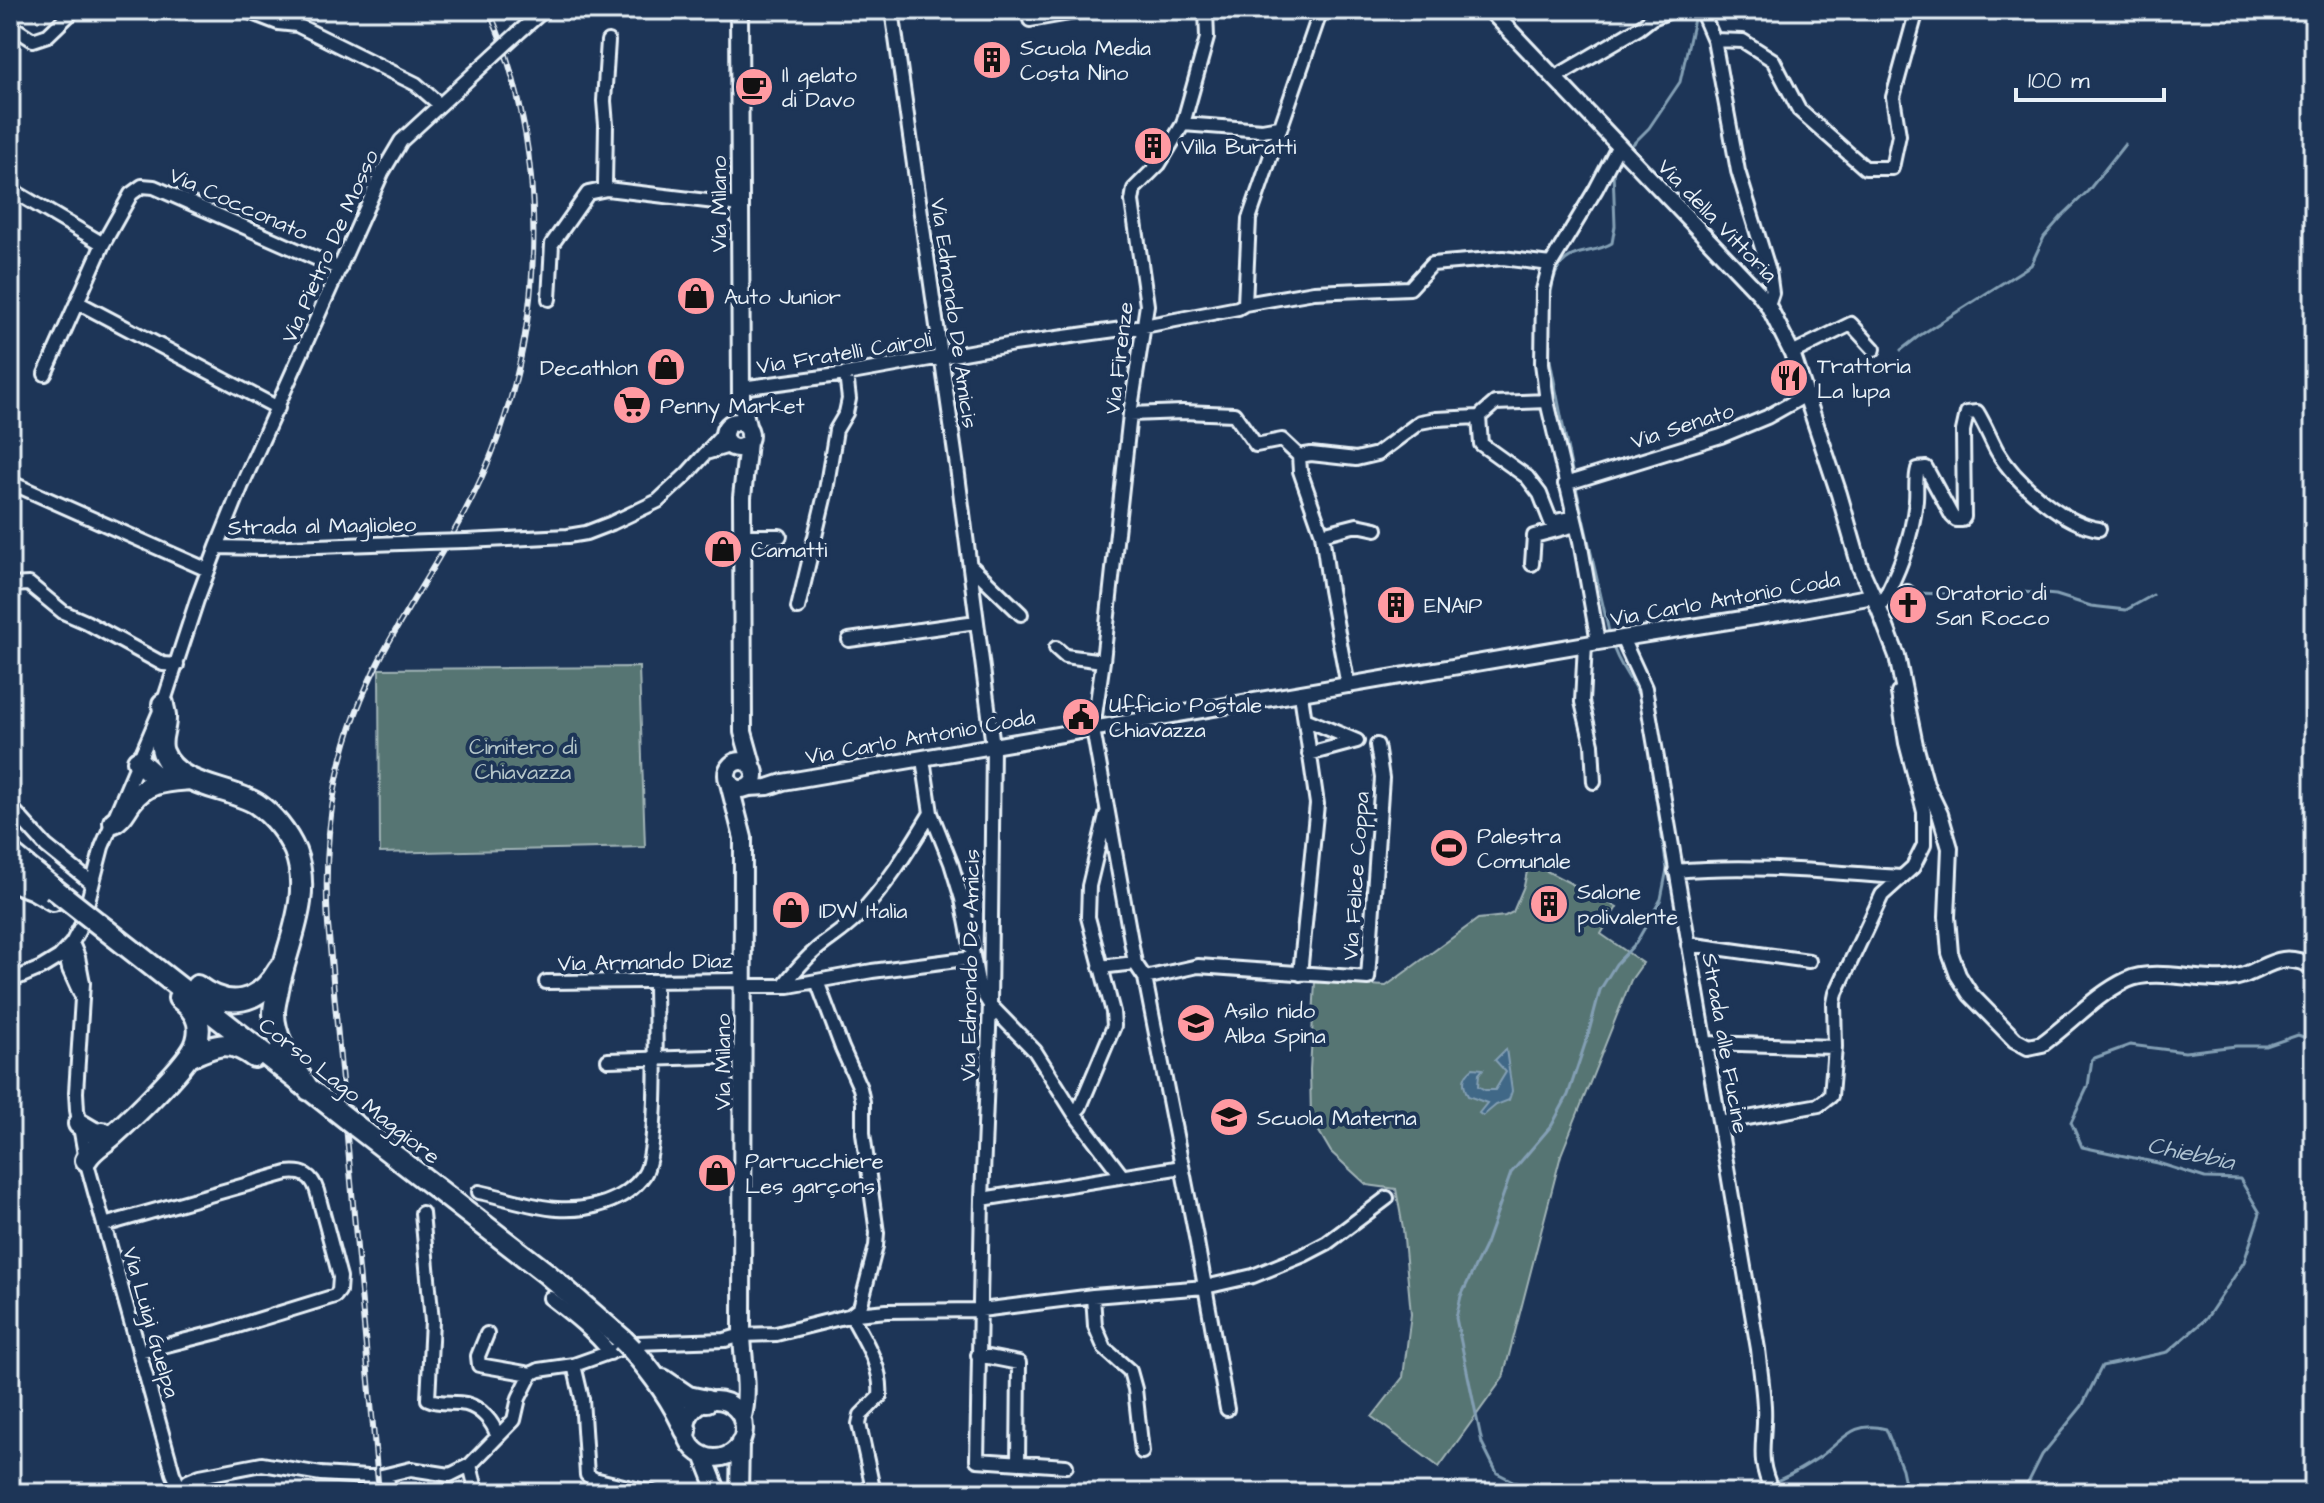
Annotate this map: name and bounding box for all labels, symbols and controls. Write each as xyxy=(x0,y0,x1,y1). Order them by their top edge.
place label: Scuola Media Costa Nino xyxy=(1020,33,1151,89)
building icon: Scuola Media Costa Nino xyxy=(971,39,1013,81)
scale bar xyxy=(2016,52,2164,102)
place label: Il gelato di Davo xyxy=(782,60,857,116)
text: 100 m xyxy=(2028,64,2090,98)
cafe icon: Il gelato di Davo xyxy=(733,66,775,108)
building icon: Villa Buratti xyxy=(1132,125,1174,167)
place label: Villa Buratti xyxy=(1181,132,1296,163)
street label: Via Pietro De Mosso xyxy=(274,144,387,348)
street label: Via della Vittoria xyxy=(1650,152,1784,290)
street label: Via Milano xyxy=(704,155,735,252)
street label: Via Cocconato xyxy=(164,160,313,249)
street label: Via Edmondo De Amicis xyxy=(922,196,985,430)
shop icon: Auto Junior xyxy=(675,275,717,317)
place label: Auto Junior xyxy=(724,282,841,313)
street label: Via Firenze xyxy=(1097,300,1142,416)
street label: Via Fratelli Cairoli xyxy=(754,324,934,383)
shop icon: Decathlon xyxy=(645,346,687,388)
place label: Trattoria La lupa xyxy=(1817,351,1911,407)
place label: Decathlon xyxy=(540,353,638,384)
restaurant icon: Trattoria La lupa xyxy=(1768,357,1810,399)
supermarket icon: Penny Market xyxy=(611,384,653,426)
place label: Penny Market xyxy=(660,391,805,423)
street label: Via Senato xyxy=(1627,395,1739,458)
street label: Strada al Maglioleo xyxy=(227,509,417,545)
shop icon: Camatti xyxy=(702,528,744,570)
place label: Camatti xyxy=(751,535,827,566)
street label: Via Carlo Antonio Coda xyxy=(1608,564,1843,635)
place label: Oratorio di San Rocco xyxy=(1936,578,2050,634)
building icon: ENAIP xyxy=(1375,584,1417,626)
church icon: Oratorio di San Rocco xyxy=(1887,584,1929,626)
place label: ENAIP xyxy=(1424,591,1482,622)
place label: Ufficio Postale Chiavazza xyxy=(1109,690,1262,746)
public building icon: Ufficio Postale Chiavazza xyxy=(1060,696,1102,738)
street label: Via Carlo Antonio Coda xyxy=(803,702,1038,773)
park label: Cimitero di Chiavazza xyxy=(469,732,577,788)
street label: Via Felice Coppa xyxy=(1335,791,1378,962)
place label: Palestra Comunale xyxy=(1477,821,1571,877)
sports icon: Palestra Comunale xyxy=(1428,827,1470,869)
street label: Via Edmondo De Amicis xyxy=(953,849,988,1081)
place label: Salone polivalente xyxy=(1577,877,1678,933)
building icon: Salone polivalente xyxy=(1528,883,1570,925)
shop icon: IDW Italia xyxy=(770,889,812,931)
place label: IDW Italia xyxy=(819,896,908,927)
street label: Via Armando Diaz xyxy=(557,945,733,980)
street label: Strada alle Fucine xyxy=(1693,950,1756,1136)
place label: Asilo nido Alba Spina xyxy=(1224,996,1326,1052)
school or university icon: Asilo nido Alba Spina xyxy=(1175,1002,1217,1044)
street label: Corso Lago Maggiore xyxy=(251,1010,447,1173)
street label: Via Milano xyxy=(708,1013,739,1110)
school or university icon: Scuola Materna xyxy=(1208,1096,1250,1138)
place label: Scuola Materna xyxy=(1257,1103,1417,1134)
water label: Chiebbia xyxy=(2144,1128,2239,1180)
place label: Parrucchiere Les garçons xyxy=(745,1146,884,1203)
shop icon: Parrucchiere Les garçons xyxy=(696,1152,738,1194)
street label: Via Luigi Guelpa xyxy=(113,1243,187,1402)

